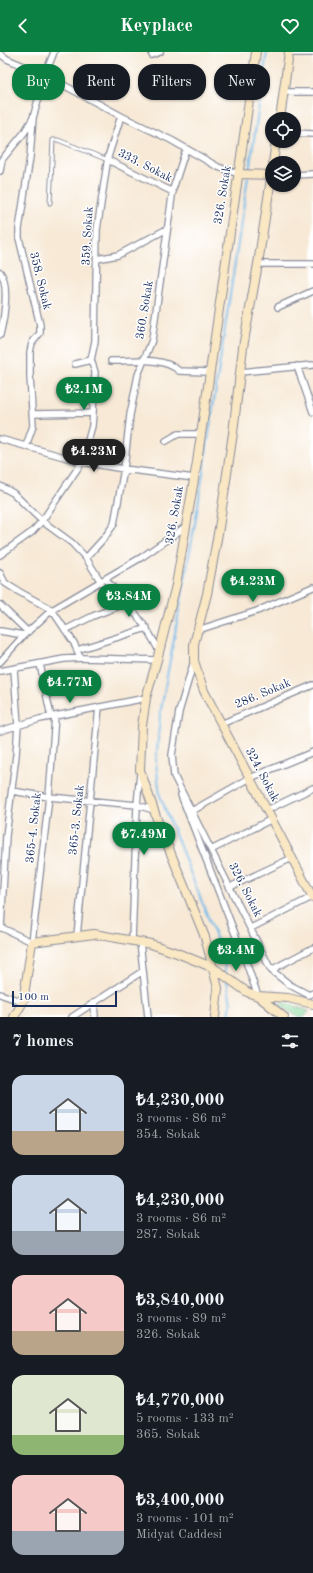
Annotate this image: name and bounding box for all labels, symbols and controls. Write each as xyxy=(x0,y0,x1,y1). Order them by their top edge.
icon: back xyxy=(12,15,34,37)
icon: heart xyxy=(279,15,301,37)
text: Keyplace xyxy=(120,17,193,35)
chip: Buy xyxy=(12,64,65,100)
chip: Rent xyxy=(73,64,130,100)
chip: Filters xyxy=(138,64,206,100)
chip: New xyxy=(214,64,270,100)
map controls xyxy=(265,112,301,192)
button: locate xyxy=(265,112,301,148)
street label: 333. Sokak xyxy=(116,147,174,185)
button: layers xyxy=(265,156,301,192)
street label: 326. Sokak xyxy=(212,165,234,225)
street label: 359. Sokak xyxy=(79,206,96,266)
street label: 358. Sokak xyxy=(27,250,54,311)
street label: 360. Sokak xyxy=(134,280,156,340)
pin: ₺2.1M xyxy=(56,377,112,411)
text: ₺2.1M xyxy=(65,383,103,396)
pin: ₺4.23M xyxy=(61,439,127,473)
text: ₺4.23M xyxy=(71,445,117,458)
street label: 326. Sokak xyxy=(164,485,186,545)
pin: ₺4.23M xyxy=(220,569,286,603)
text: ₺4.23M xyxy=(230,575,276,588)
pin: ₺3.84M xyxy=(96,584,162,618)
text: ₺3.84M xyxy=(106,590,152,603)
pin: ₺4.77M xyxy=(37,670,103,704)
text: ₺4.77M xyxy=(47,676,93,689)
street label: 286. Sokak xyxy=(233,677,293,711)
street label: 324. Sokak xyxy=(243,746,281,804)
street label: 365-3. Sokak xyxy=(66,784,87,856)
street label: 365-4. Sokak xyxy=(23,792,44,864)
pin: ₺7.49M xyxy=(111,822,177,856)
text: ₺7.49M xyxy=(121,828,167,841)
street label: 326. Sokak xyxy=(226,861,264,919)
pin: ₺3.4M xyxy=(208,938,264,972)
text: ₺3.4M xyxy=(217,944,255,957)
scale bar xyxy=(12,989,117,1008)
text: 100 m xyxy=(18,992,49,1003)
icon: filters xyxy=(279,1030,301,1052)
text: 7 homes xyxy=(12,1033,74,1050)
icon: home xyxy=(44,1091,92,1139)
text: ₺4,230,000 xyxy=(136,1092,224,1109)
text: 3 rooms · 86 m² xyxy=(136,1112,226,1125)
text: 354. Sokak xyxy=(136,1128,200,1141)
icon: home xyxy=(44,1191,92,1239)
text: ₺4,230,000 xyxy=(136,1192,224,1209)
text: 3 rooms · 86 m² xyxy=(136,1212,226,1225)
text: 287. Sokak xyxy=(136,1228,200,1241)
icon: home xyxy=(44,1291,92,1339)
text: ₺3,840,000 xyxy=(136,1292,224,1309)
text: 3 rooms · 89 m² xyxy=(136,1312,226,1325)
text: 326. Sokak xyxy=(136,1328,200,1341)
icon: home xyxy=(44,1391,92,1439)
text: ₺4,770,000 xyxy=(136,1392,224,1409)
text: 5 rooms · 133 m² xyxy=(136,1412,234,1425)
text: 365. Sokak xyxy=(136,1428,200,1441)
icon: home xyxy=(44,1491,92,1539)
text: ₺3,400,000 xyxy=(136,1492,224,1509)
text: 3 rooms · 101 m² xyxy=(136,1512,234,1525)
text: Midyat Caddesi xyxy=(136,1528,222,1541)

